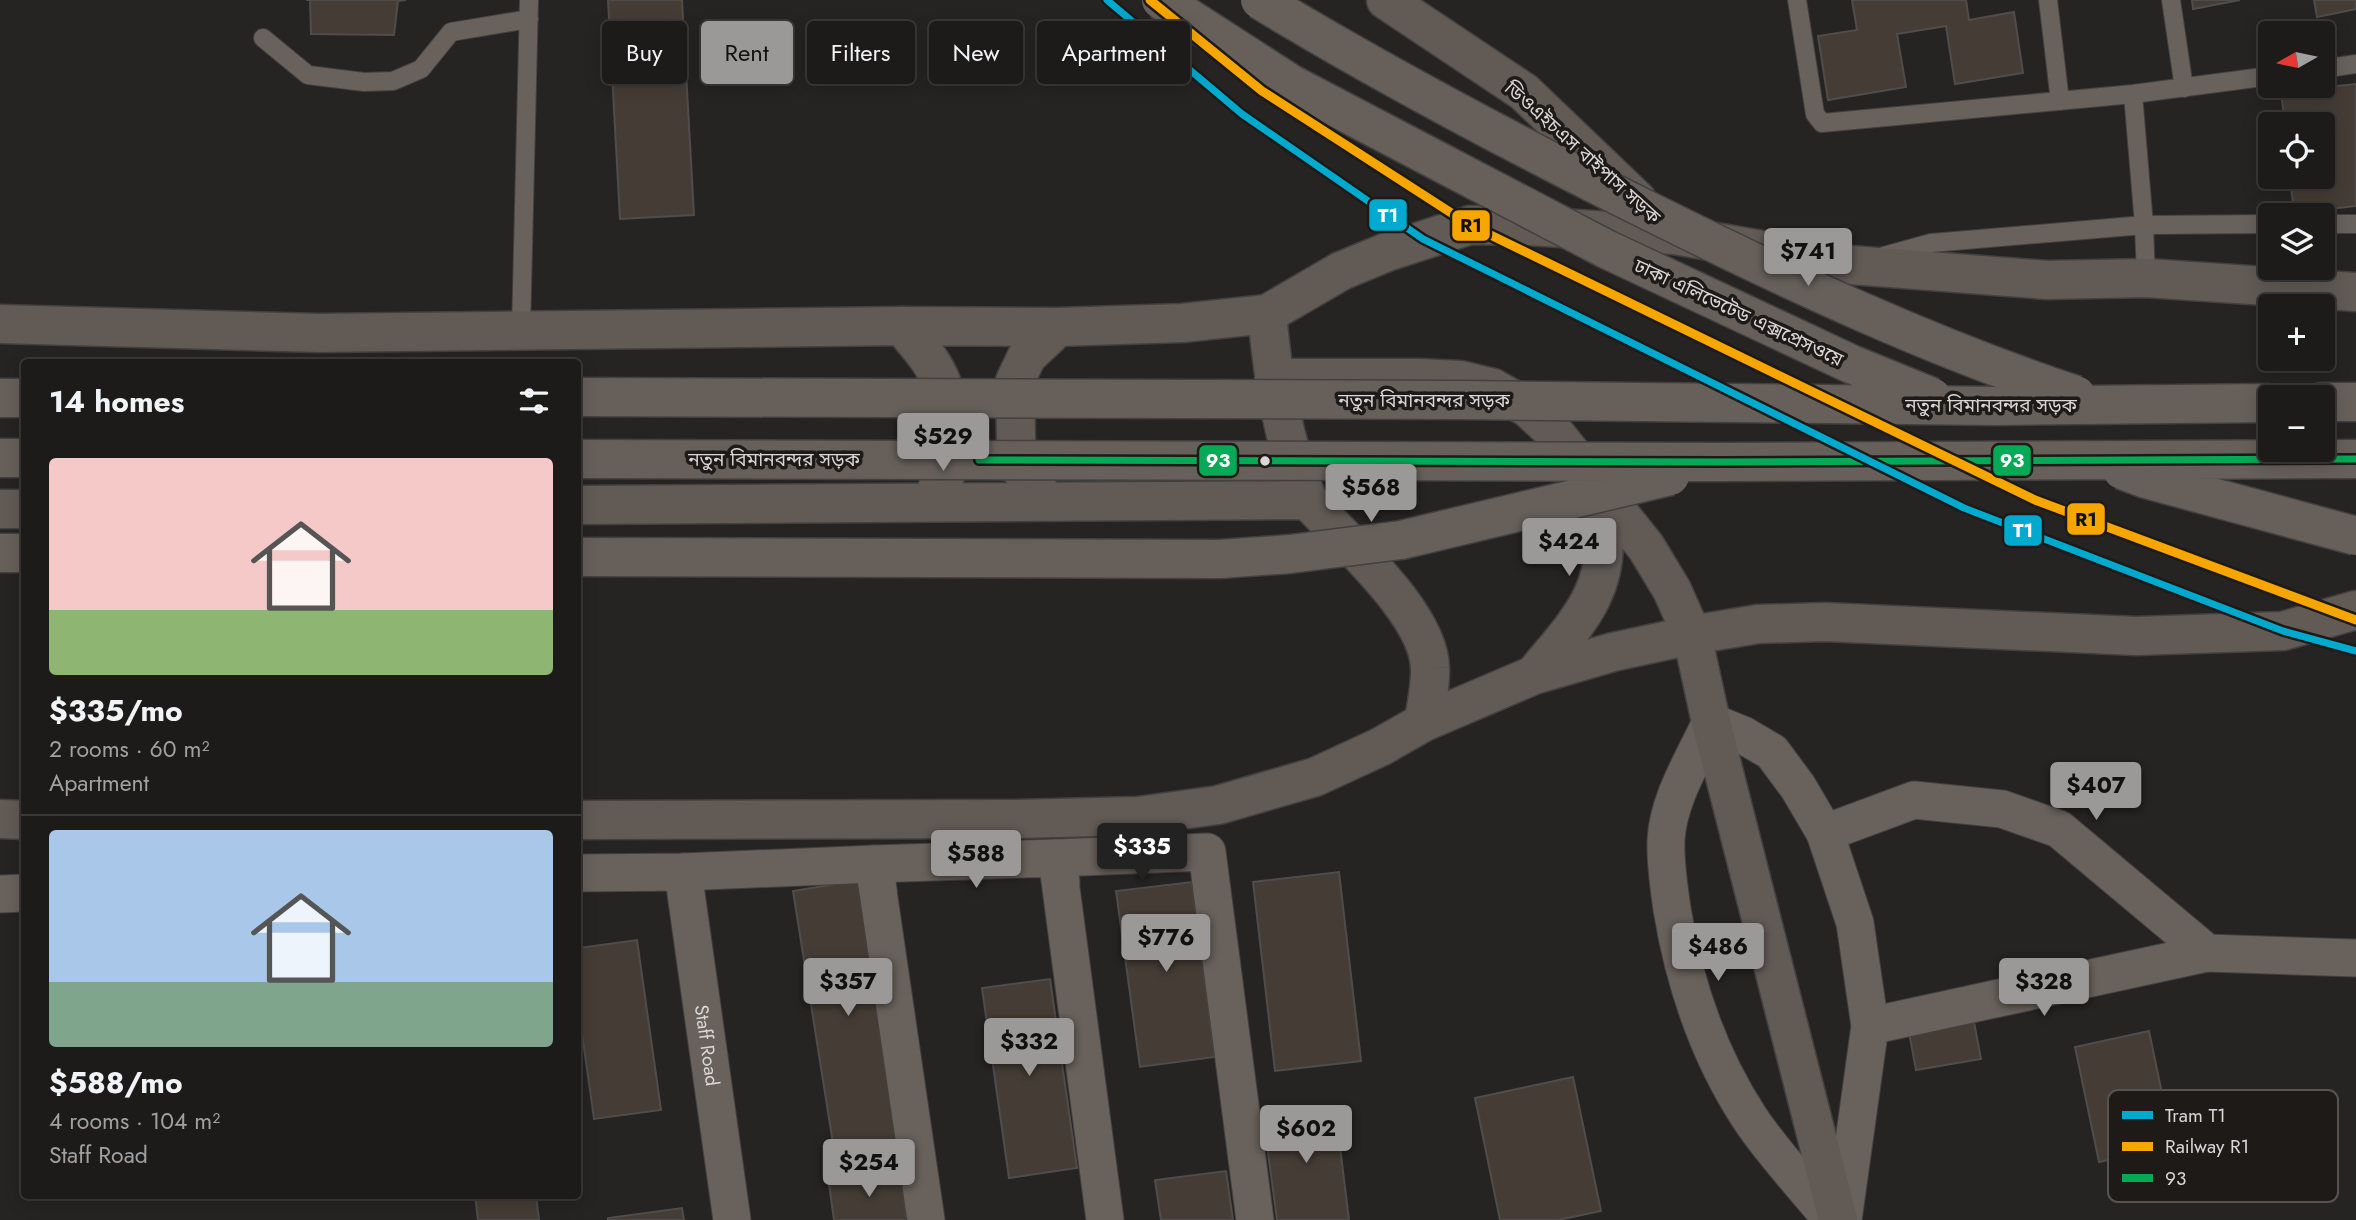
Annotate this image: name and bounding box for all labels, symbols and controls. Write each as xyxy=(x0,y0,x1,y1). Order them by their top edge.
chip: Buy xyxy=(602,21,687,84)
chip: Rent xyxy=(701,21,793,84)
chip: Filters xyxy=(807,21,915,84)
chip: New xyxy=(929,21,1023,84)
chip: Apartment xyxy=(1037,21,1190,84)
north arrow xyxy=(2258,21,2334,98)
map controls xyxy=(2258,21,2335,462)
street label: ডিওএইচএস বাইপাস সড়ক xyxy=(1498,74,1667,230)
button: locate xyxy=(2258,112,2335,189)
line badge: T1 xyxy=(1368,198,1408,232)
text: T1 xyxy=(1378,202,1398,229)
button: layers xyxy=(2258,203,2335,280)
line badge: R1 xyxy=(1451,209,1491,242)
text: R1 xyxy=(1460,212,1482,239)
pin: $741 xyxy=(1767,229,1849,288)
text: $741 xyxy=(1780,234,1836,268)
street label: ঢাকা এলিভেটেড এক্সপ্রেসওয়ে xyxy=(1629,252,1849,373)
button: + xyxy=(2258,294,2335,371)
text: 14 homes xyxy=(49,380,184,423)
icon: filters xyxy=(515,382,553,420)
button: − xyxy=(2258,385,2335,462)
street label: নতুন বিমানবন্দর সড়ক xyxy=(1337,387,1511,414)
street label: নতুন বিমানবন্দর সড়ক xyxy=(1904,392,2078,419)
pin: $529 xyxy=(902,414,984,473)
text: $529 xyxy=(913,419,973,453)
line badge: 93 xyxy=(1198,444,1238,477)
line badge: 93 xyxy=(1992,444,2032,477)
street label: নতুন বিমানবন্দর সড়ক xyxy=(687,446,861,473)
text: 93 xyxy=(1206,447,1230,474)
text: 93 xyxy=(2000,447,2024,474)
unlabelled marker xyxy=(1258,454,1272,468)
pin: $568 xyxy=(1330,464,1412,524)
text: $568 xyxy=(1342,470,1400,504)
line badge: R1 xyxy=(2066,502,2106,536)
icon: home xyxy=(238,503,364,629)
text: R1 xyxy=(2075,506,2097,533)
line badge: T1 xyxy=(2003,514,2043,547)
text: T1 xyxy=(2013,517,2033,544)
pin: $424 xyxy=(1528,518,1610,578)
text: $424 xyxy=(1538,524,1600,558)
text: $335/mo xyxy=(49,689,183,732)
text: 2 rooms · 60 m² xyxy=(49,732,209,766)
pin: $407 xyxy=(2055,762,2137,822)
text: Apartment xyxy=(49,766,149,800)
text: $407 xyxy=(2066,768,2126,802)
pin: $335 xyxy=(1101,824,1183,883)
text: $335 xyxy=(1113,829,1171,863)
pin: $588 xyxy=(935,830,1017,890)
text: $588 xyxy=(947,836,1005,870)
icon: home xyxy=(238,875,364,1001)
pin: $776 xyxy=(1125,914,1207,974)
text: $776 xyxy=(1137,920,1195,954)
pin: $486 xyxy=(1677,923,1759,983)
text: $486 xyxy=(1688,929,1748,963)
pin: $357 xyxy=(807,958,889,1018)
pin: $328 xyxy=(2003,958,2085,1018)
text: $357 xyxy=(819,964,877,998)
text: $328 xyxy=(2015,964,2073,998)
street label: Staff Road xyxy=(688,1003,726,1088)
pin: $332 xyxy=(988,1018,1070,1078)
text: $332 xyxy=(1000,1024,1058,1058)
text: $588/mo xyxy=(49,1061,183,1104)
legend xyxy=(2108,1090,2338,1202)
text: Tram T1 xyxy=(2165,1102,2226,1129)
text: 4 rooms · 104 m² xyxy=(49,1104,220,1138)
pin: $602 xyxy=(1265,1106,1347,1165)
text: $602 xyxy=(1276,1111,1336,1145)
text: Railway R1 xyxy=(2165,1133,2249,1160)
text: Staff Road xyxy=(49,1138,148,1172)
pin: $254 xyxy=(828,1140,910,1199)
text: $254 xyxy=(839,1145,899,1179)
text: 93 xyxy=(2165,1165,2186,1192)

